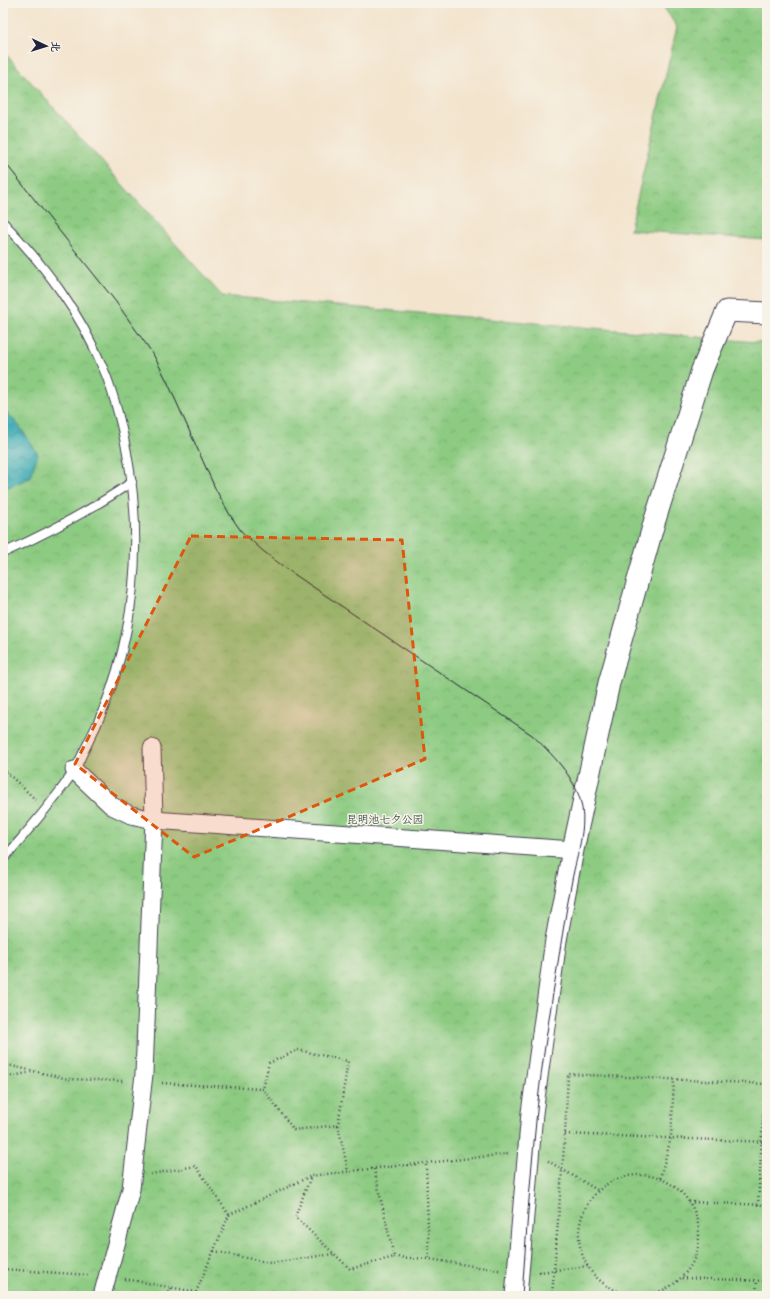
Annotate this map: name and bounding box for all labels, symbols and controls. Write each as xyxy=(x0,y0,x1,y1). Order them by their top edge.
north arrow xyxy=(26,26,66,66)
text: 北 xyxy=(46,41,65,53)
park label: 昆明池七夕公园 xyxy=(347,810,424,829)

